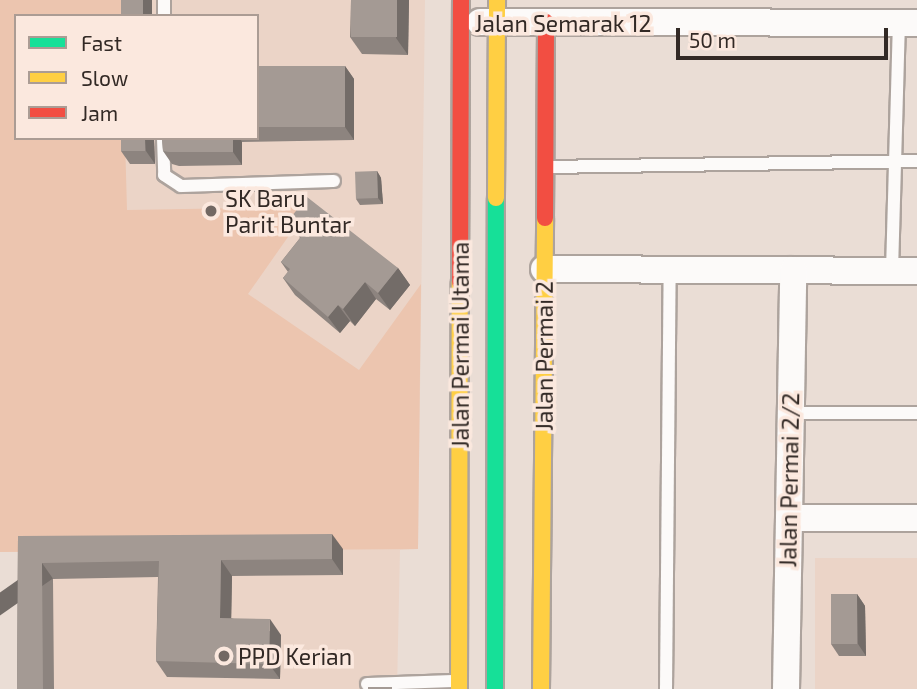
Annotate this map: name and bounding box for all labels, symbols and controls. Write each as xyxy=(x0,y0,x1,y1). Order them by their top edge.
street label: Jalan Semarak 12 xyxy=(474,9,652,37)
legend xyxy=(14,14,259,140)
scale bar xyxy=(679,14,891,58)
text: 50 m xyxy=(689,27,736,52)
text: Fast xyxy=(81,30,122,55)
text: Slow xyxy=(81,65,128,90)
text: Jam xyxy=(81,100,118,125)
place label: SK Baru Parit Buntar xyxy=(225,184,351,238)
marker: SK Baru Parit Buntar xyxy=(203,203,219,219)
street label: Jalan Permai Utama xyxy=(446,242,474,448)
street label: Jalan Permai 2 xyxy=(530,281,558,431)
street label: Jalan Permai 2/2 xyxy=(774,392,804,568)
place label: PPD Kerian xyxy=(238,642,352,670)
marker: PPD Kerian xyxy=(216,648,232,664)

